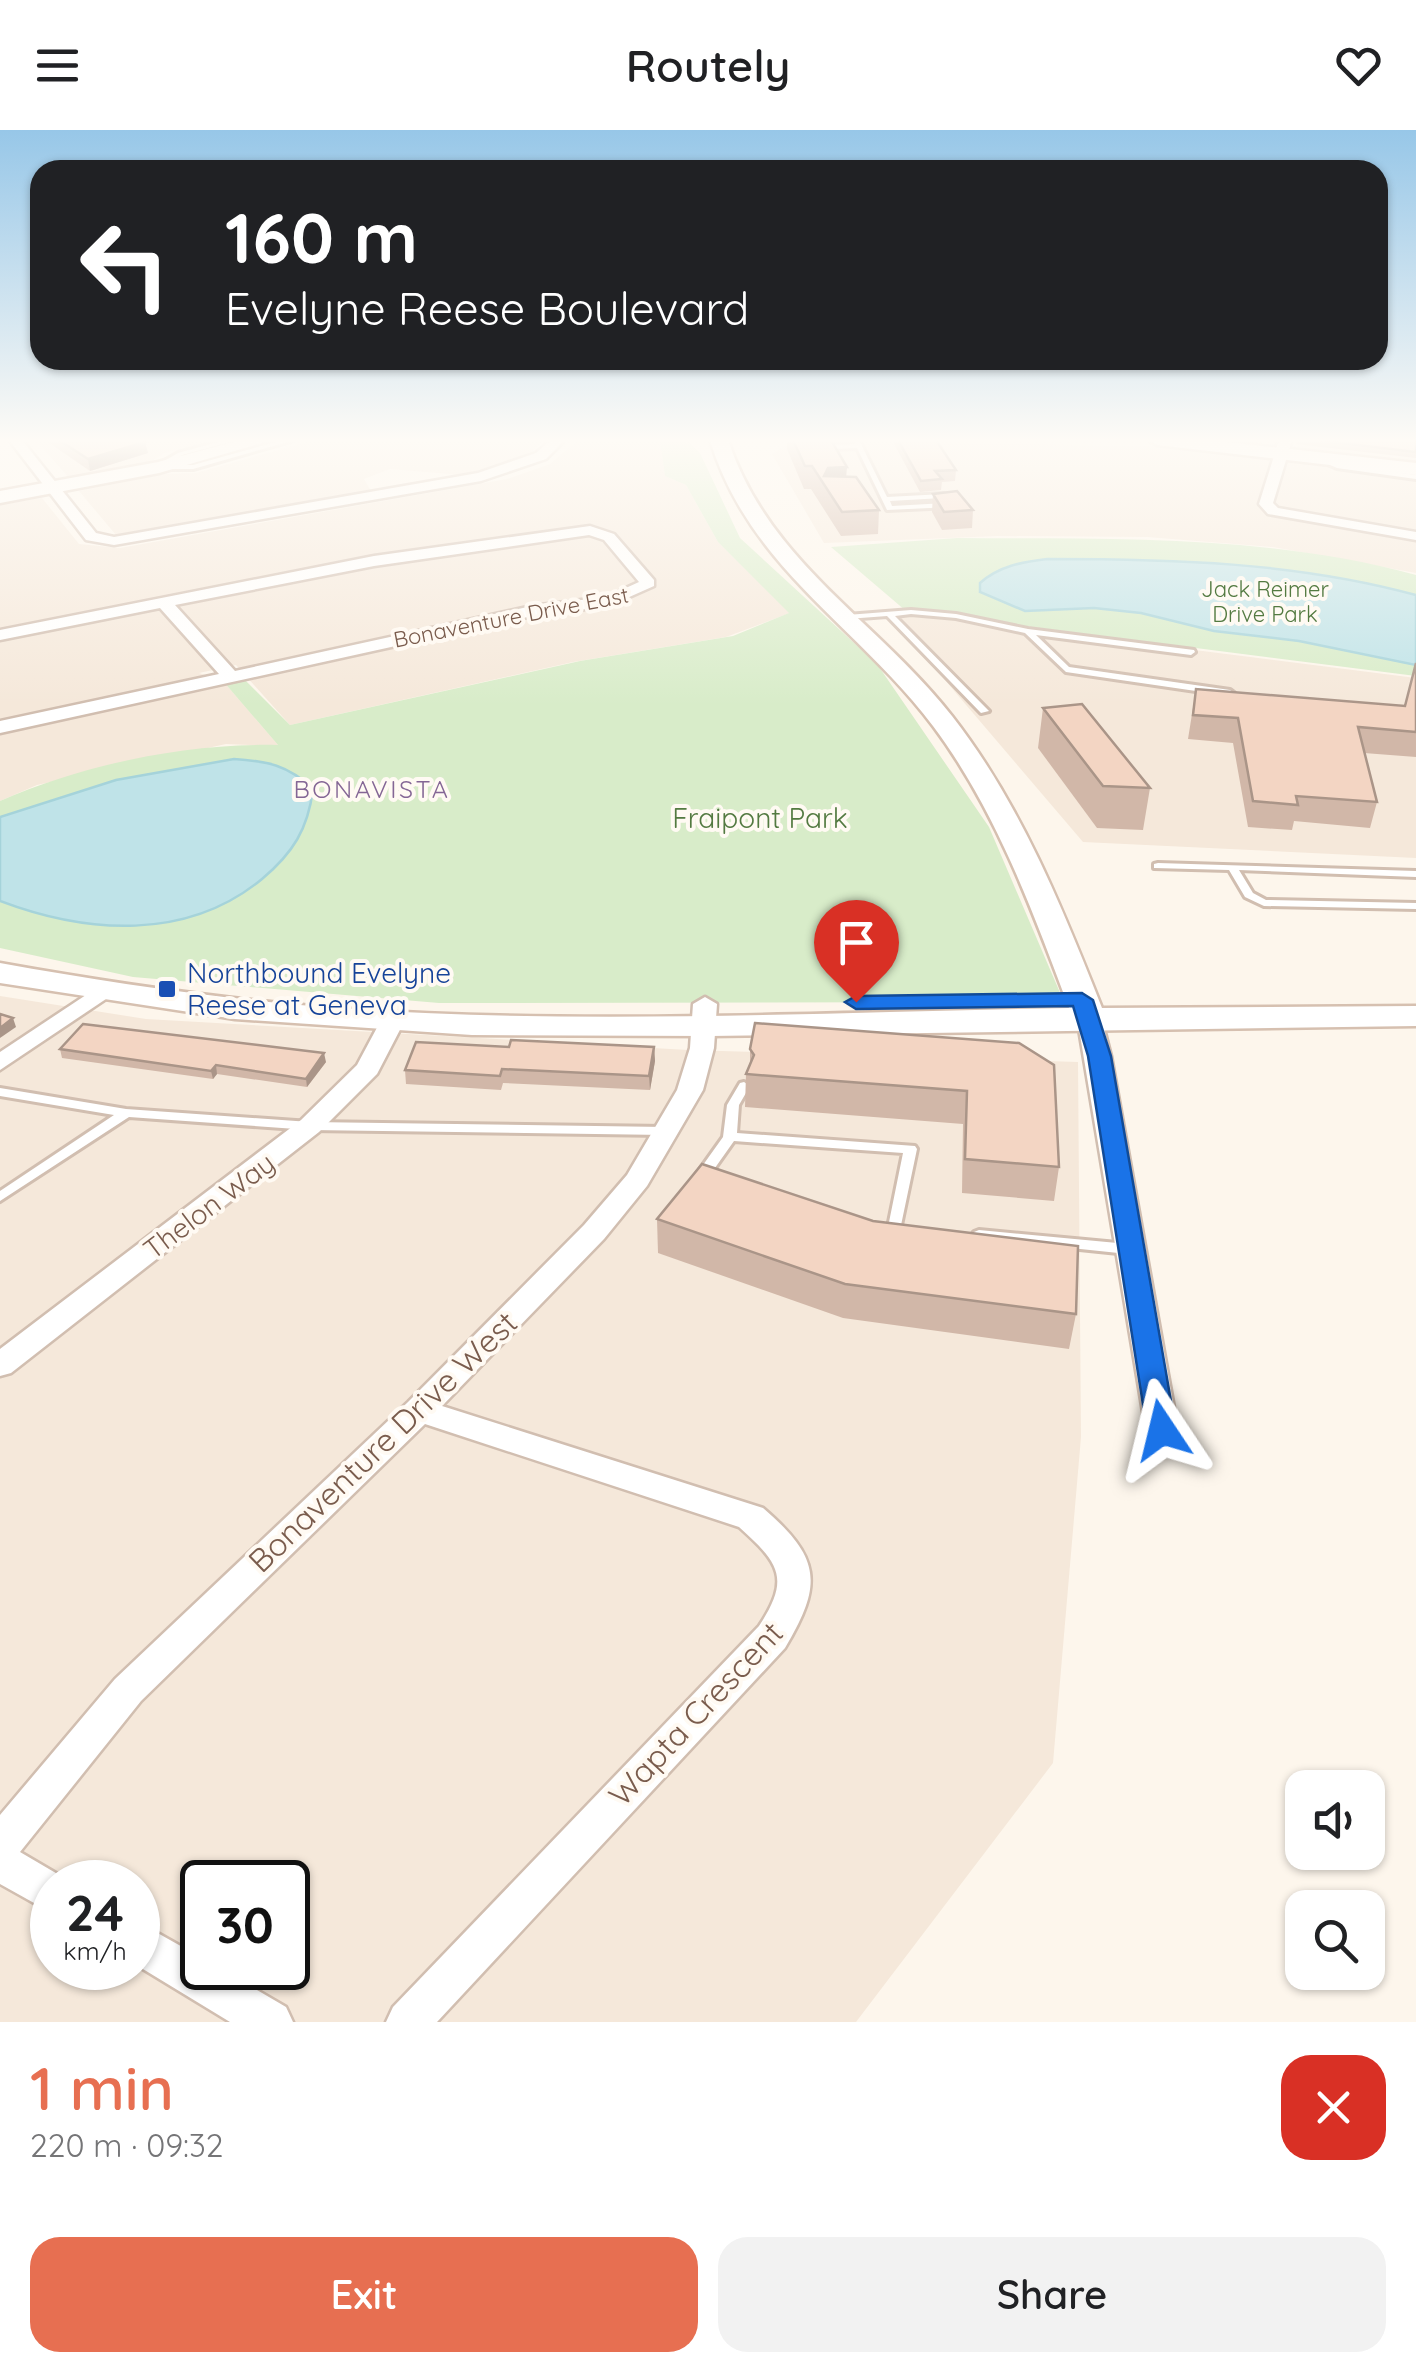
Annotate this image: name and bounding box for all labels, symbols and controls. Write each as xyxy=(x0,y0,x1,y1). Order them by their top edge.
text: Routely xyxy=(626,37,790,93)
icon: menu xyxy=(30,38,85,93)
icon: heart xyxy=(1331,38,1386,93)
text: 160 m xyxy=(225,193,418,281)
icon: left xyxy=(60,200,190,330)
text: Evelyne Reese Boulevard xyxy=(225,280,749,336)
park label: Jack Reimer Drive Park xyxy=(1201,575,1329,628)
street label: Bonaventure Drive East xyxy=(391,580,631,654)
district label: BONAVISTA xyxy=(294,773,450,804)
park label: Fraipont Park xyxy=(672,800,848,835)
pin xyxy=(814,900,899,1003)
icon: arrive xyxy=(829,915,884,970)
place label: Northbound Evelyne Reese at Geneva xyxy=(187,955,451,1022)
marker: Northbound Evelyne Reese at Geneva xyxy=(156,978,178,1000)
street label: Thelon Way xyxy=(136,1145,281,1266)
street label: Bonaventure Drive West xyxy=(239,1302,525,1580)
position arrow xyxy=(1110,1378,1214,1482)
street label: Wapta Crescent xyxy=(599,1613,791,1814)
map controls xyxy=(1285,1770,1385,1990)
button: sound xyxy=(1285,1770,1385,1870)
speed limit sign: 30 xyxy=(180,1860,310,1990)
text: 24 xyxy=(66,1881,124,1944)
button: search xyxy=(1285,1890,1385,1990)
text: km/h xyxy=(63,1935,127,1966)
text: 1 min xyxy=(30,2050,174,2125)
button: close xyxy=(1281,2055,1386,2160)
text: 220 m · 09:32 xyxy=(30,2125,224,2165)
button: Exit xyxy=(30,2237,698,2352)
button: Share xyxy=(718,2237,1386,2352)

